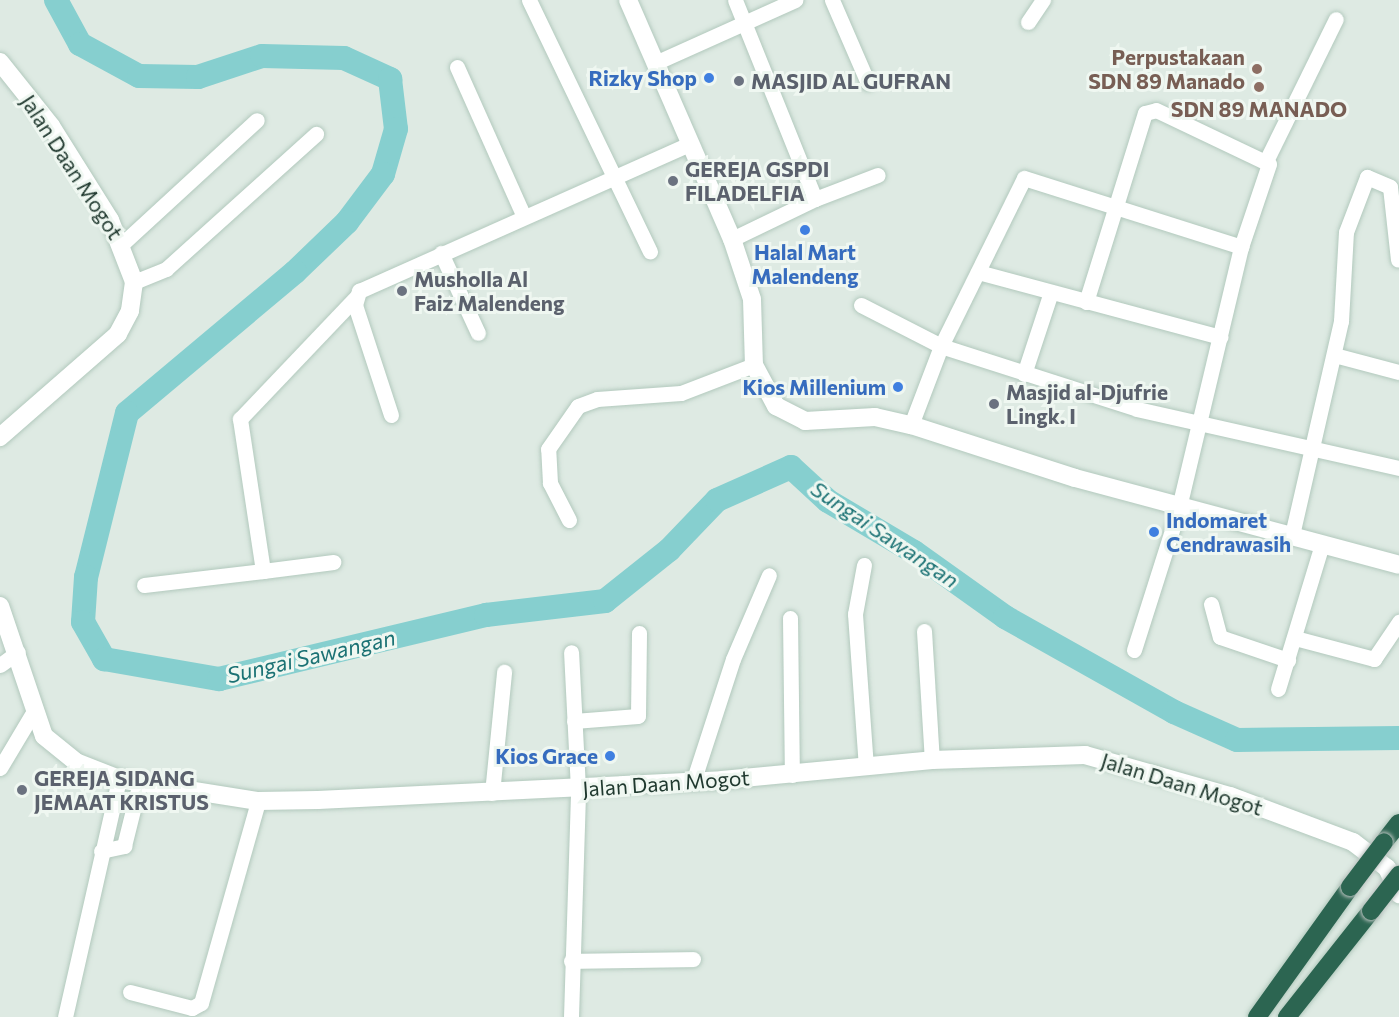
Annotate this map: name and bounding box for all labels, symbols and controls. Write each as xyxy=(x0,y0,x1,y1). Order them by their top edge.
place label: Perpustakaan SDN 89 Manado xyxy=(1088,44,1245,94)
marker: Perpustakaan SDN 89 Manado xyxy=(1250,62,1264,76)
place label: Rizky Shop xyxy=(588,65,697,91)
place label: MASJID AL GUFRAN xyxy=(751,68,951,94)
marker: Rizky Shop xyxy=(702,71,716,85)
marker: MASJID AL GUFRAN xyxy=(732,74,746,88)
marker: SDN 89 MANADO xyxy=(1252,80,1266,94)
street label: Jalan Daan Mogot xyxy=(16,90,128,244)
place label: SDN 89 MANADO xyxy=(1171,96,1347,122)
place label: GEREJA GSPDI FILADELFIA xyxy=(685,156,829,206)
marker: GEREJA GSPDI FILADELFIA xyxy=(666,174,680,188)
marker: Halal Mart Malendeng xyxy=(798,223,812,237)
place label: Halal Mart Malendeng xyxy=(751,239,859,289)
place label: Musholla Al Faiz Malendeng xyxy=(414,266,564,316)
marker: Musholla Al Faiz Malendeng xyxy=(395,284,409,298)
place label: Kios Millenium xyxy=(742,374,886,400)
place label: Masjid al-Djufrie Lingk. I xyxy=(1006,379,1168,429)
marker: Kios Millenium xyxy=(891,380,905,394)
marker: Masjid al-Djufrie Lingk. I xyxy=(987,397,1001,411)
water label: Sungai Sawangan xyxy=(806,475,964,593)
place label: Indomaret Cendrawasih xyxy=(1166,507,1291,557)
marker: Indomaret Cendrawasih xyxy=(1147,525,1161,539)
water label: Sungai Sawangan xyxy=(224,624,398,688)
place label: Kios Grace xyxy=(495,743,598,769)
street label: Jalan Daan Mogot xyxy=(1098,747,1266,821)
marker: Kios Grace xyxy=(603,749,617,763)
place label: GEREJA SIDANG JEMAAT KRISTUS xyxy=(34,765,209,815)
street label: Jalan Daan Mogot xyxy=(581,765,751,801)
marker: GEREJA SIDANG JEMAAT KRISTUS xyxy=(15,783,29,797)

